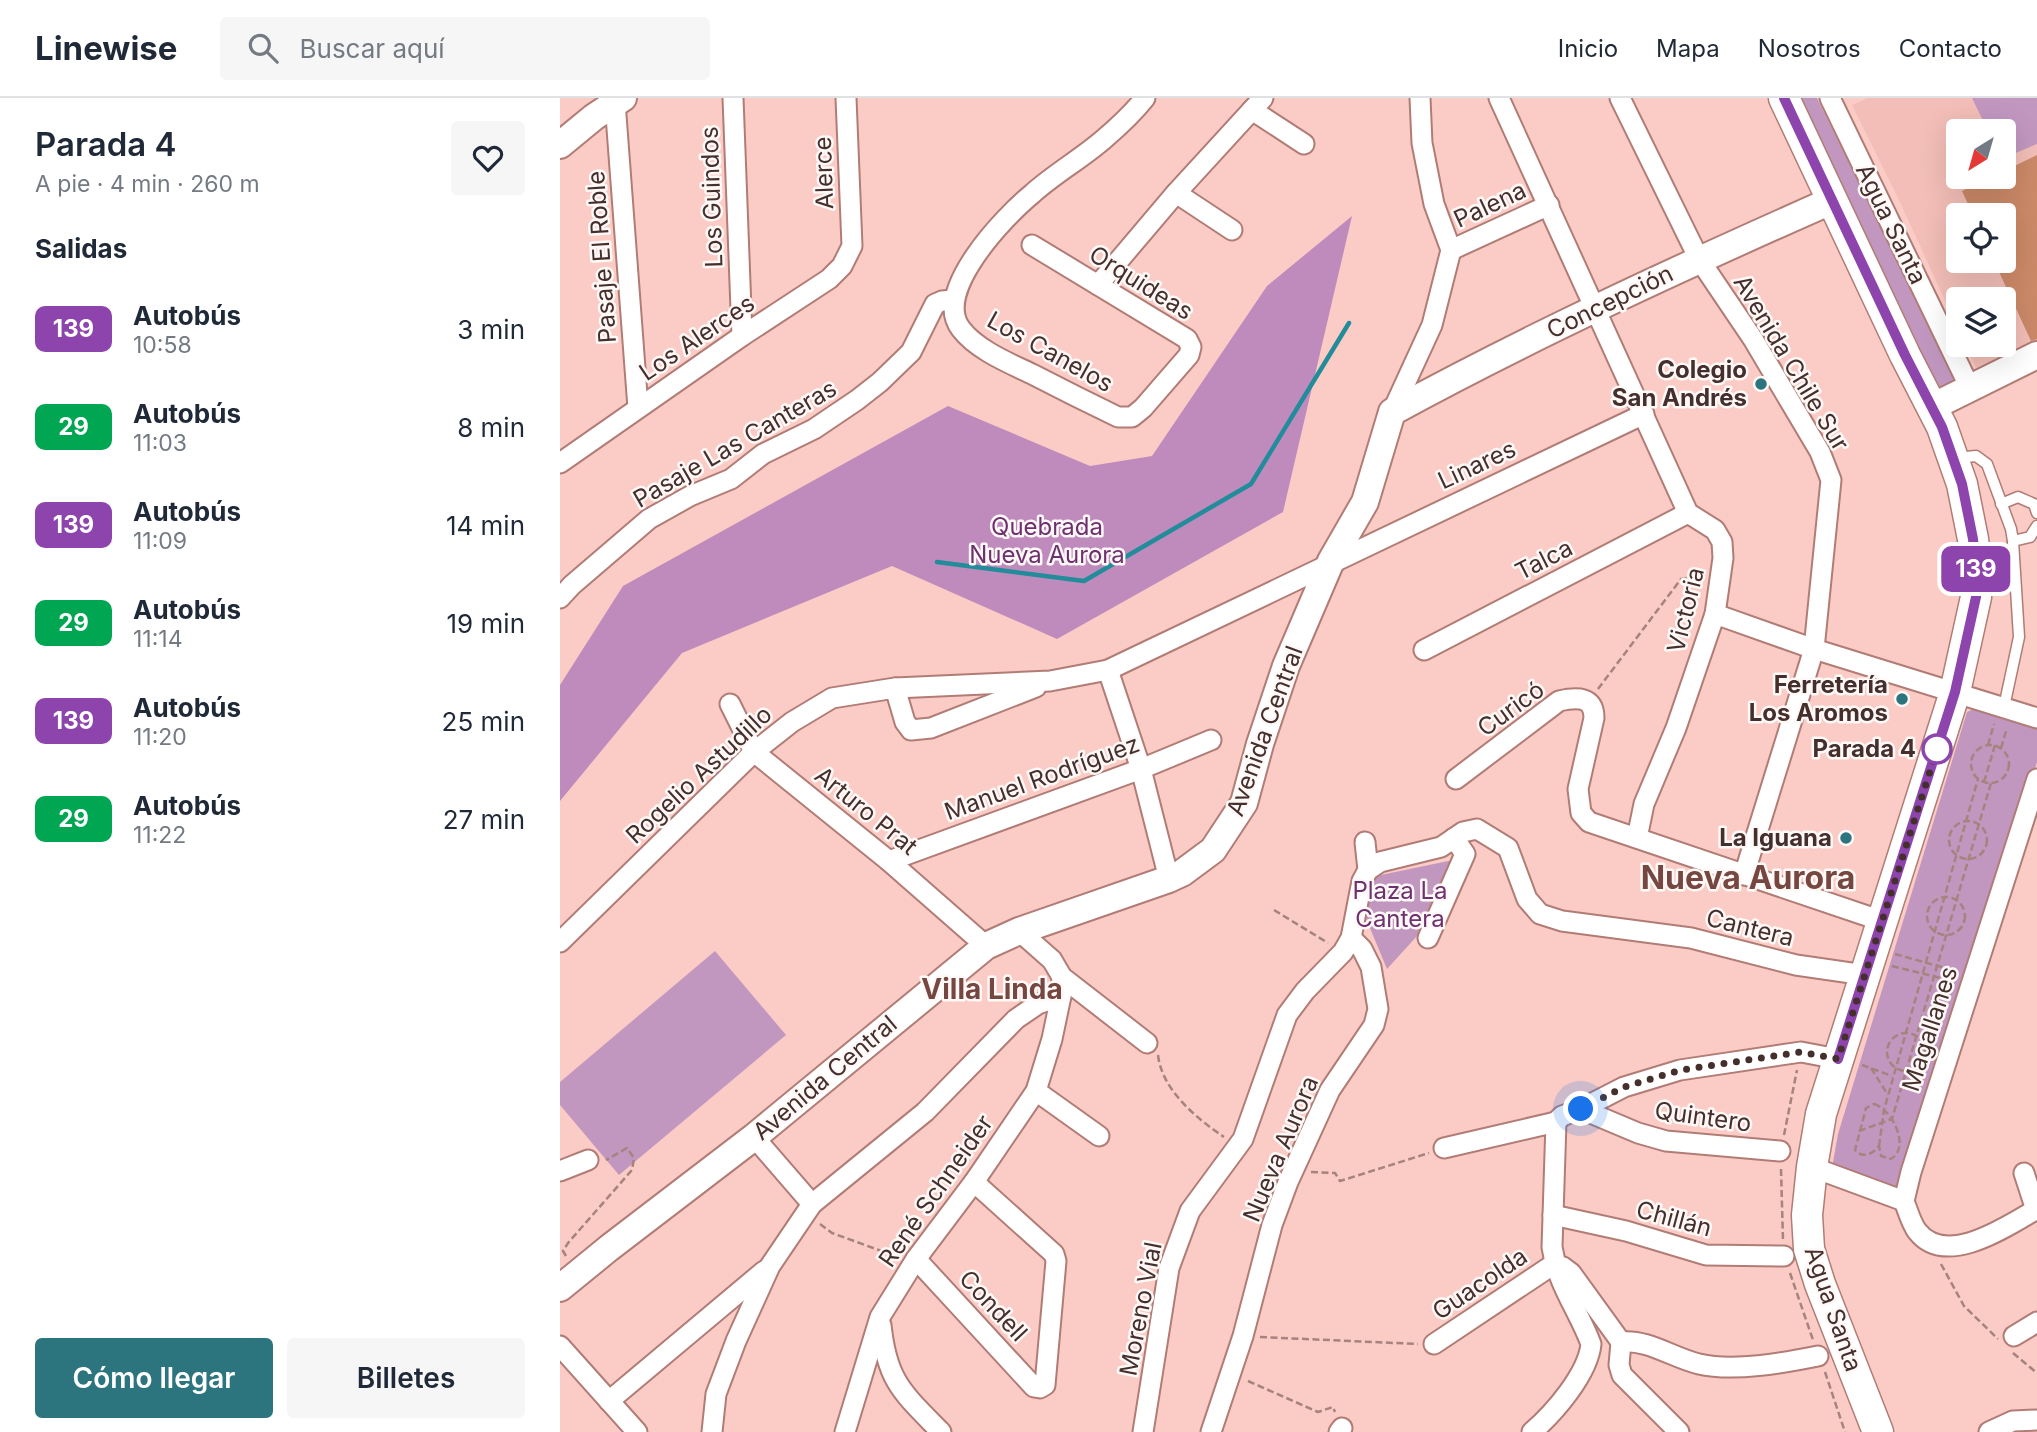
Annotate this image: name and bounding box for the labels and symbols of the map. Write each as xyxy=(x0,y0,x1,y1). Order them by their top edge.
north arrow xyxy=(1946,119,2016,189)
street label: Los Guindos xyxy=(695,126,728,268)
street label: Alerce xyxy=(808,136,839,210)
street label: Agua Santa xyxy=(1850,159,1933,289)
street label: Pasaje El Roble xyxy=(581,170,622,344)
street label: Palena xyxy=(1449,175,1530,234)
street label: Orquideas xyxy=(1084,239,1198,326)
street label: Concepción xyxy=(1542,259,1678,345)
street label: Avenida Chile Sur xyxy=(1728,270,1855,456)
street label: Los Alerces xyxy=(634,288,760,387)
street label: Los Canelos xyxy=(982,305,1118,398)
place label: Colegio San Andrés xyxy=(1612,355,1747,412)
street label: Pasaje Las Canteras xyxy=(628,374,842,514)
marker: Colegio San Andrés xyxy=(1753,376,1769,392)
street label: Linares xyxy=(1433,434,1520,495)
park label: Quebrada Nueva Aurora xyxy=(969,512,1125,569)
street label: Talca xyxy=(1510,533,1577,586)
line badge: 139 xyxy=(1936,546,2016,592)
street label: Victoria xyxy=(1661,564,1710,655)
street label: Avenida Central xyxy=(1220,642,1309,820)
place label: Ferretería Los Aromos xyxy=(1749,670,1888,727)
street label: Curicó xyxy=(1472,675,1550,742)
marker: Ferretería Los Aromos xyxy=(1894,691,1910,707)
street label: Rogelio Astudillo xyxy=(620,700,778,850)
street label: Manuel Rodríguez xyxy=(940,729,1143,826)
place label: Parada 4 xyxy=(1812,734,1916,763)
marker: Parada 4 xyxy=(1922,734,1952,764)
street label: Arturo Prat xyxy=(809,760,924,861)
place label: La Iguana xyxy=(1719,823,1832,852)
marker: La Iguana xyxy=(1838,830,1854,846)
district label: Nueva Aurora xyxy=(1641,858,1855,897)
park label: Plaza La Cantera xyxy=(1352,876,1448,933)
street label: Cantera xyxy=(1703,903,1797,952)
street label: Magallanes xyxy=(1896,963,1963,1095)
district label: Villa Linda xyxy=(921,972,1063,1006)
street label: Avenida Central xyxy=(747,1009,902,1146)
street label: Nueva Aurora xyxy=(1237,1071,1324,1226)
your location xyxy=(1563,1091,1598,1126)
street label: Quintero xyxy=(1653,1095,1753,1138)
street label: René Schneider xyxy=(872,1109,999,1272)
street label: Chillán xyxy=(1633,1195,1715,1242)
street label: Moreno Vial xyxy=(1113,1240,1168,1378)
street label: Guacolda xyxy=(1427,1241,1532,1326)
street label: Agua Santa xyxy=(1799,1243,1868,1375)
street label: Condell xyxy=(953,1264,1033,1347)

